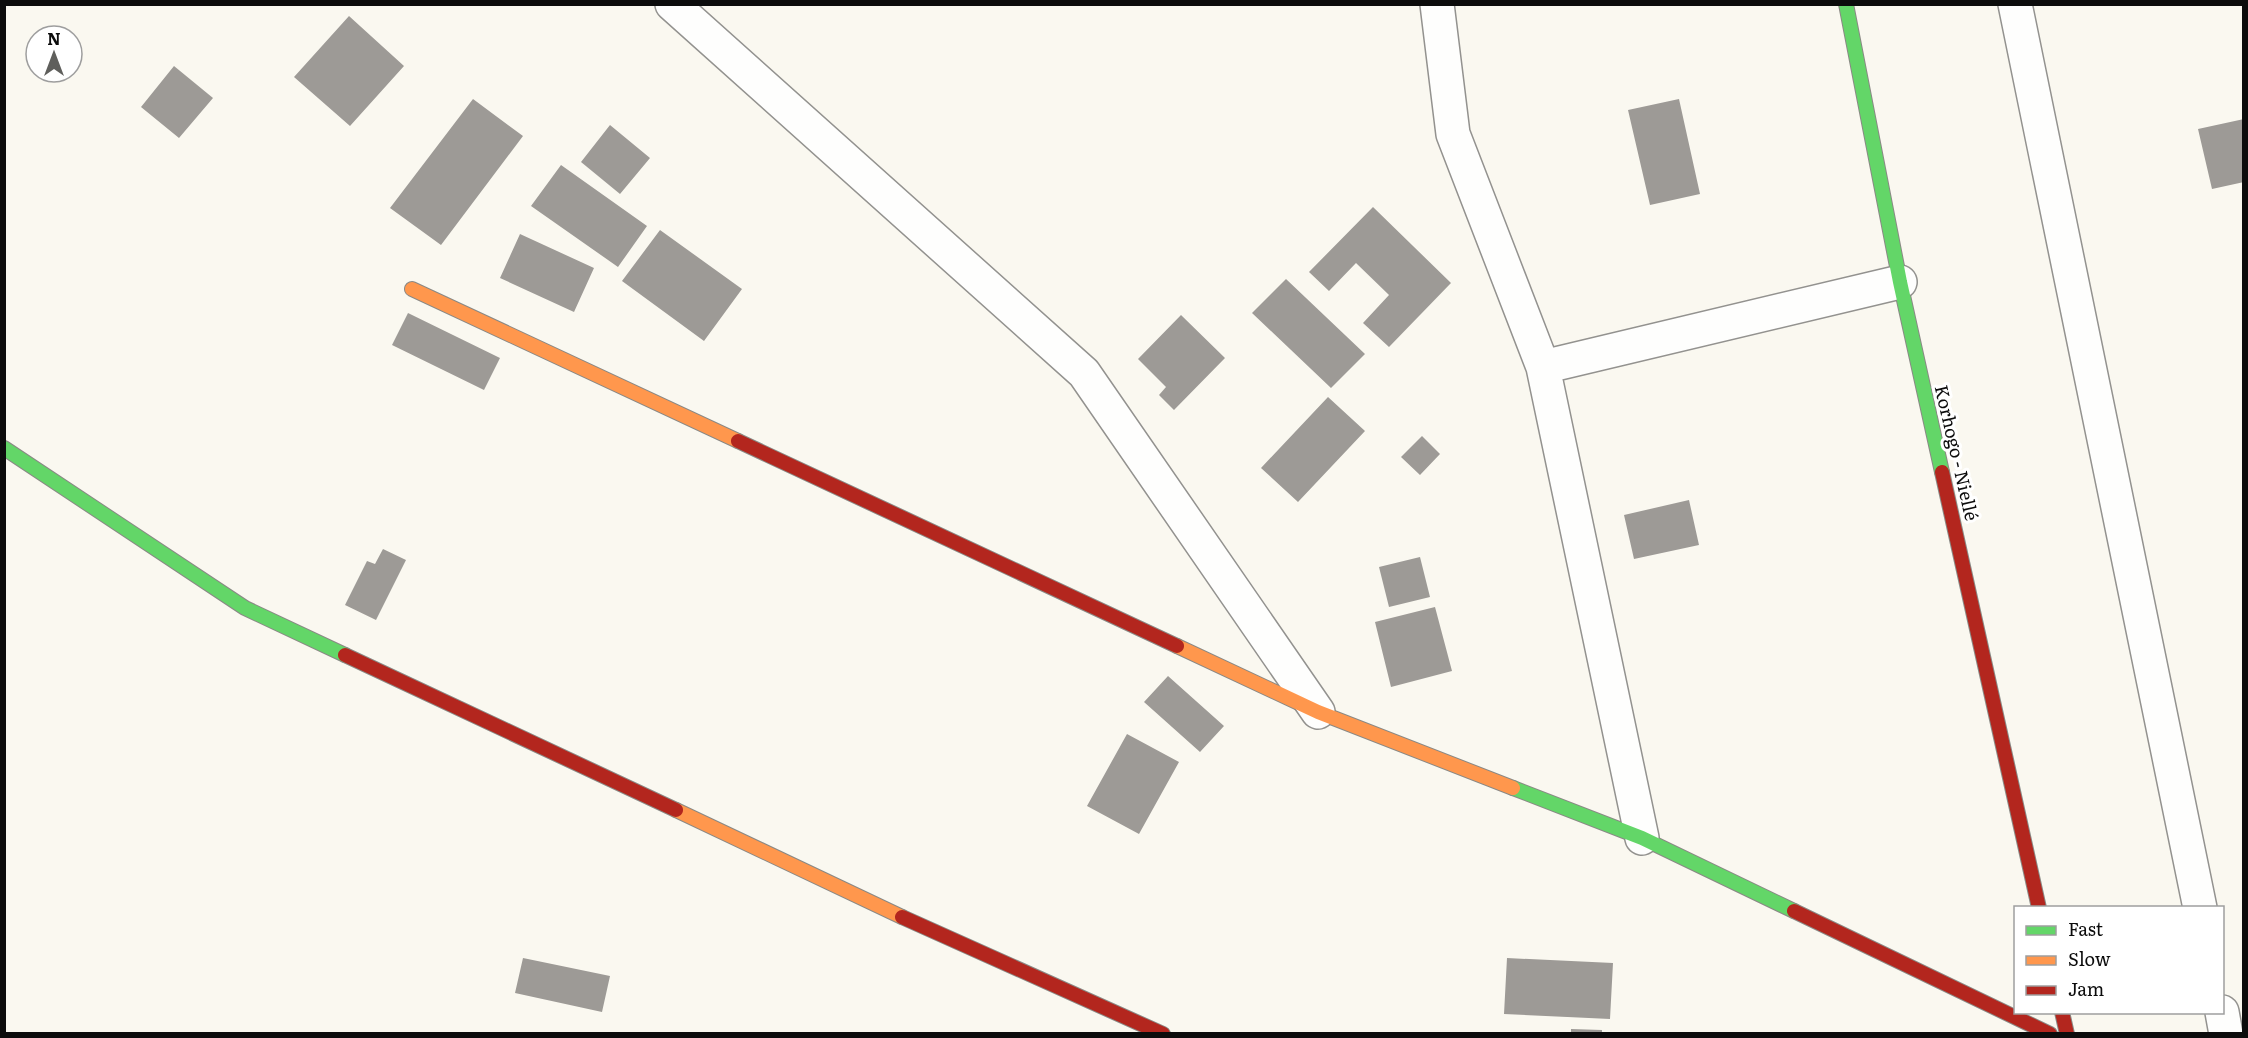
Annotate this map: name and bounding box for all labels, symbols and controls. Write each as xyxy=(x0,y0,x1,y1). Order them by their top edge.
north arrow xyxy=(24,24,84,84)
text: N xyxy=(47,26,61,50)
street label: Korhogo - Niellé xyxy=(1929,382,1986,523)
legend xyxy=(2014,906,2224,1014)
text: Fast xyxy=(2068,915,2104,942)
text: Slow xyxy=(2068,945,2111,972)
text: Jam xyxy=(2068,975,2104,1002)

